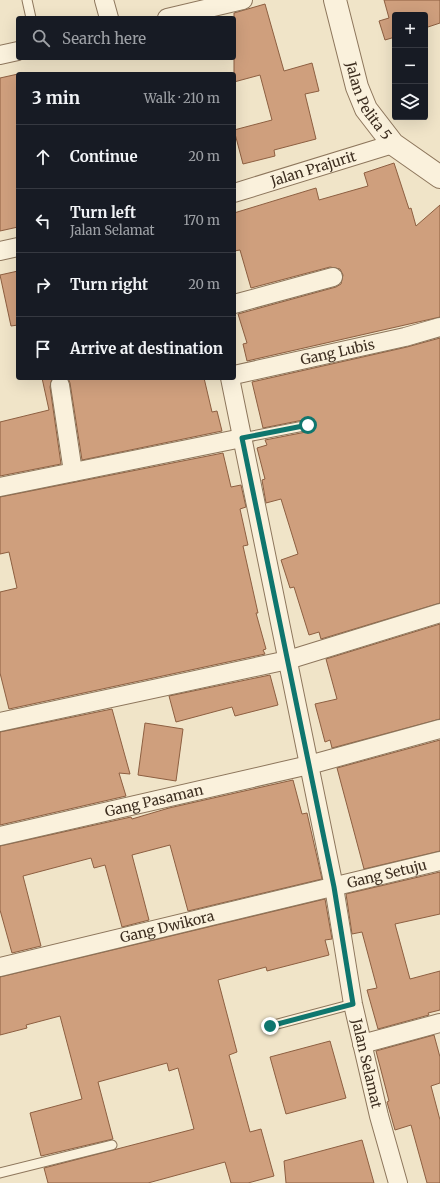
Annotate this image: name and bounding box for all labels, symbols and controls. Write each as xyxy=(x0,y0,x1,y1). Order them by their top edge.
map controls xyxy=(392,12,428,120)
button: + xyxy=(392,12,428,48)
search box xyxy=(16,16,236,60)
icon: search xyxy=(30,27,52,49)
text: Search here xyxy=(62,29,146,48)
button: − xyxy=(392,48,428,84)
street label: Jalan Pelita 5 xyxy=(342,59,395,143)
button: layers xyxy=(392,84,428,120)
text: 3 min xyxy=(32,87,80,109)
text: Walk · 210 m xyxy=(144,90,220,107)
icon: ahead xyxy=(32,146,54,168)
text: Continue xyxy=(70,147,138,166)
street label: Jalan Prajurit xyxy=(268,147,359,190)
text: 20 m xyxy=(188,148,220,165)
text: Turn left xyxy=(70,203,136,222)
icon: left xyxy=(32,210,54,232)
text: 170 m xyxy=(183,212,220,229)
text: Jalan Selamat xyxy=(70,222,155,239)
icon: right xyxy=(32,274,54,296)
text: Turn right xyxy=(70,275,148,294)
text: 20 m xyxy=(188,276,220,293)
street label: Gang Lubis xyxy=(299,335,376,369)
icon: arrive xyxy=(32,338,54,360)
text: Arrive at destination xyxy=(70,339,223,358)
route start xyxy=(299,416,317,434)
street label: Gang Pasaman xyxy=(103,781,205,821)
street label: Gang Setuju xyxy=(345,855,429,892)
street label: Gang Dwikora xyxy=(118,907,217,947)
street label: Jalan Selamat xyxy=(347,1016,386,1110)
route end xyxy=(261,1017,279,1035)

